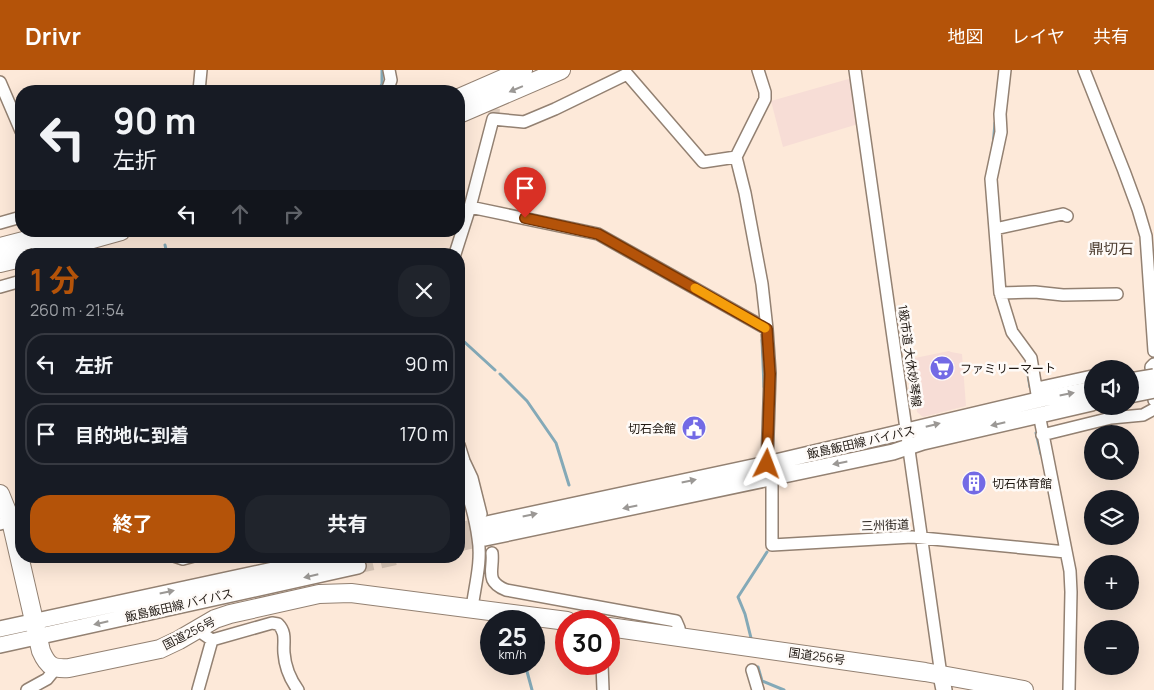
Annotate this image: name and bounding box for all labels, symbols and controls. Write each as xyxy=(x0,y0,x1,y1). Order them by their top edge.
text: Drivr xyxy=(25,19,81,52)
text: 地図 xyxy=(948,24,984,48)
text: レイヤ xyxy=(1012,24,1065,48)
text: 共有 xyxy=(1093,24,1129,48)
one-way arrow xyxy=(509,86,523,94)
text: 90 m xyxy=(113,97,196,145)
icon: left xyxy=(30,105,95,170)
text: 左折 xyxy=(113,145,157,175)
pin xyxy=(504,167,546,218)
icon: arrive xyxy=(511,174,539,202)
icon: left xyxy=(173,200,201,228)
icon: ahead xyxy=(226,200,254,228)
icon: right xyxy=(279,200,307,228)
district label: 鼎切石 xyxy=(1088,238,1134,259)
text: 1 分 xyxy=(30,259,79,300)
button: close xyxy=(398,265,450,317)
text: 260 m · 21:54 xyxy=(30,299,124,321)
street label: 1級市道 大休妙琴線 xyxy=(894,304,926,408)
icon: left xyxy=(32,350,60,378)
text: 90 m xyxy=(405,351,448,377)
text: 左折 xyxy=(75,352,113,378)
supermarket icon: ファミリーマート xyxy=(929,355,955,381)
place label: ファミリーマート xyxy=(960,360,1056,377)
map controls xyxy=(1084,360,1139,675)
button: sound xyxy=(1084,360,1139,415)
one-way arrow xyxy=(1060,390,1075,398)
public building icon: 切石会館 xyxy=(681,415,707,441)
icon: arrive xyxy=(32,420,60,448)
place label: 切石会館 xyxy=(628,420,676,437)
one-way arrow xyxy=(990,420,1005,428)
text: 170 m xyxy=(400,421,448,447)
street label: 飯島飯田線 バイパス xyxy=(805,421,917,463)
one-way arrow xyxy=(925,421,940,429)
text: 目的地に到着 xyxy=(75,422,189,448)
button: search xyxy=(1084,425,1139,480)
position arrow xyxy=(740,437,792,489)
one-way arrow xyxy=(832,459,848,467)
building icon: 切石体育館 xyxy=(961,470,987,496)
place label: 切石体育館 xyxy=(992,475,1052,492)
one-way arrow xyxy=(681,477,696,485)
button: layers xyxy=(1084,490,1139,545)
button: 終了 xyxy=(30,495,235,553)
button: 共有 xyxy=(245,495,450,553)
one-way arrow xyxy=(622,503,637,511)
one-way arrow xyxy=(522,511,538,519)
street label: 三州街道 xyxy=(861,516,909,534)
button: + xyxy=(1084,555,1139,610)
one-way arrow xyxy=(303,572,318,580)
street label: 飯島飯田線 バイパス xyxy=(123,584,235,626)
one-way arrow xyxy=(160,588,175,596)
speed limit sign: 30 xyxy=(555,610,620,675)
street label: 国道256号 xyxy=(160,612,218,654)
one-way arrow xyxy=(93,619,108,627)
text: 25 xyxy=(498,619,527,654)
button: − xyxy=(1084,620,1139,675)
street label: 国道256号 xyxy=(787,644,847,668)
text: km/h xyxy=(499,646,526,663)

